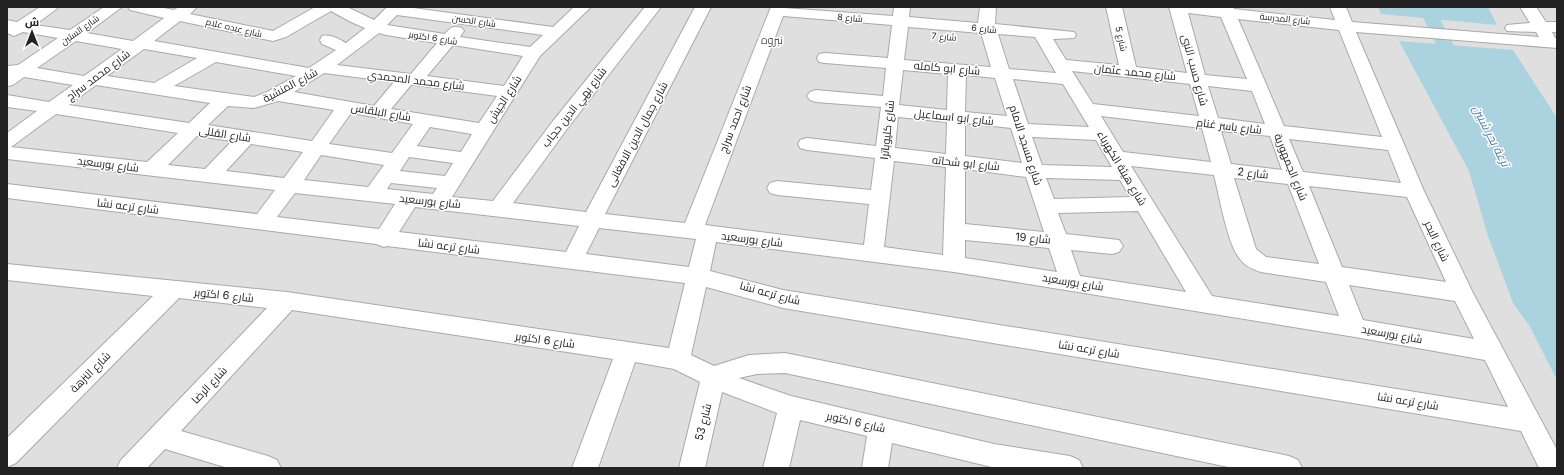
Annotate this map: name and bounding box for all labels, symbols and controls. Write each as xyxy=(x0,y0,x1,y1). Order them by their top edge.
street label: شارع المدرسة xyxy=(1259,10,1311,28)
street label: شارع 8 xyxy=(837,11,863,25)
north arrow xyxy=(12,12,52,52)
street label: شارع الستين xyxy=(58,12,102,48)
street label: شارع الحسن xyxy=(451,12,497,30)
text: ش xyxy=(25,15,39,29)
street label: شارع عبده علام xyxy=(205,16,263,40)
street label: شارع 6 xyxy=(971,22,997,36)
street label: شارع 5 xyxy=(1112,25,1130,53)
street label: شارع 6 اكتوبر xyxy=(407,28,458,48)
street label: شارع 7 xyxy=(931,30,957,44)
district label: نبروه xyxy=(761,33,783,47)
street label: شارع حسب النبى xyxy=(1178,33,1211,108)
street label: شارع محمد سراج xyxy=(63,47,133,104)
street label: شارع ابو كامله xyxy=(913,58,981,79)
street label: شارع محمد عثمان xyxy=(1093,61,1177,84)
street label: شارع بهي الدين حجاب xyxy=(538,64,611,151)
street label: شارع المنشية xyxy=(260,65,320,106)
street label: شارع محمد المحمدي xyxy=(366,67,465,95)
street label: شارع الجيش xyxy=(483,73,525,126)
street label: شارع جمال الدين الافغانى xyxy=(603,79,671,189)
street label: شارع احمد سراج xyxy=(716,83,755,155)
street label: شارع البلقاس xyxy=(350,100,412,125)
street label: شارع كليوباترا xyxy=(877,100,898,160)
street label: شارع مسجد الامام xyxy=(1005,103,1046,187)
water label: ترعة بحر شبين xyxy=(1470,103,1515,172)
street label: شارع ابو اسماعيل xyxy=(913,106,994,129)
street label: شارع ياسر غنام xyxy=(1195,115,1262,138)
street label: شارع القللى xyxy=(198,123,252,146)
street label: شارع هيئة الكهرباء xyxy=(1093,128,1150,209)
street label: شارع الجمهورية xyxy=(1270,131,1311,203)
street label: شارع ابو شحاته xyxy=(931,152,1001,175)
street label: شارع بورسعيد xyxy=(76,153,140,176)
street label: شارع 2 xyxy=(1237,164,1269,183)
street label: شارع بورسعيد xyxy=(398,191,461,212)
street label: شارع ترعه نشا xyxy=(96,195,160,218)
street label: شارع البحر xyxy=(1420,217,1453,264)
street label: شارع بورسعيد xyxy=(720,228,784,251)
street label: شارع 19 xyxy=(1015,229,1051,248)
street label: شارع ترعه نشا xyxy=(417,235,481,258)
street label: شارع بورسعيد xyxy=(1041,270,1105,295)
street label: شارع ترعه نشا xyxy=(738,278,802,309)
street label: شارع 6 اكتوبر xyxy=(192,285,255,306)
street label: شارع بورسعيد xyxy=(1360,322,1424,347)
street label: شارع 6 اكتوبر xyxy=(513,329,576,352)
street label: شارع ترعه نشا xyxy=(1057,337,1121,362)
street label: شارع النزهة xyxy=(67,349,114,396)
street label: شارع الرضا xyxy=(188,363,231,407)
street label: شارع ترعه نشا xyxy=(1376,389,1440,414)
street label: شارع 53 xyxy=(692,402,715,442)
street label: شارع 6 اكتوبر xyxy=(824,408,887,437)

